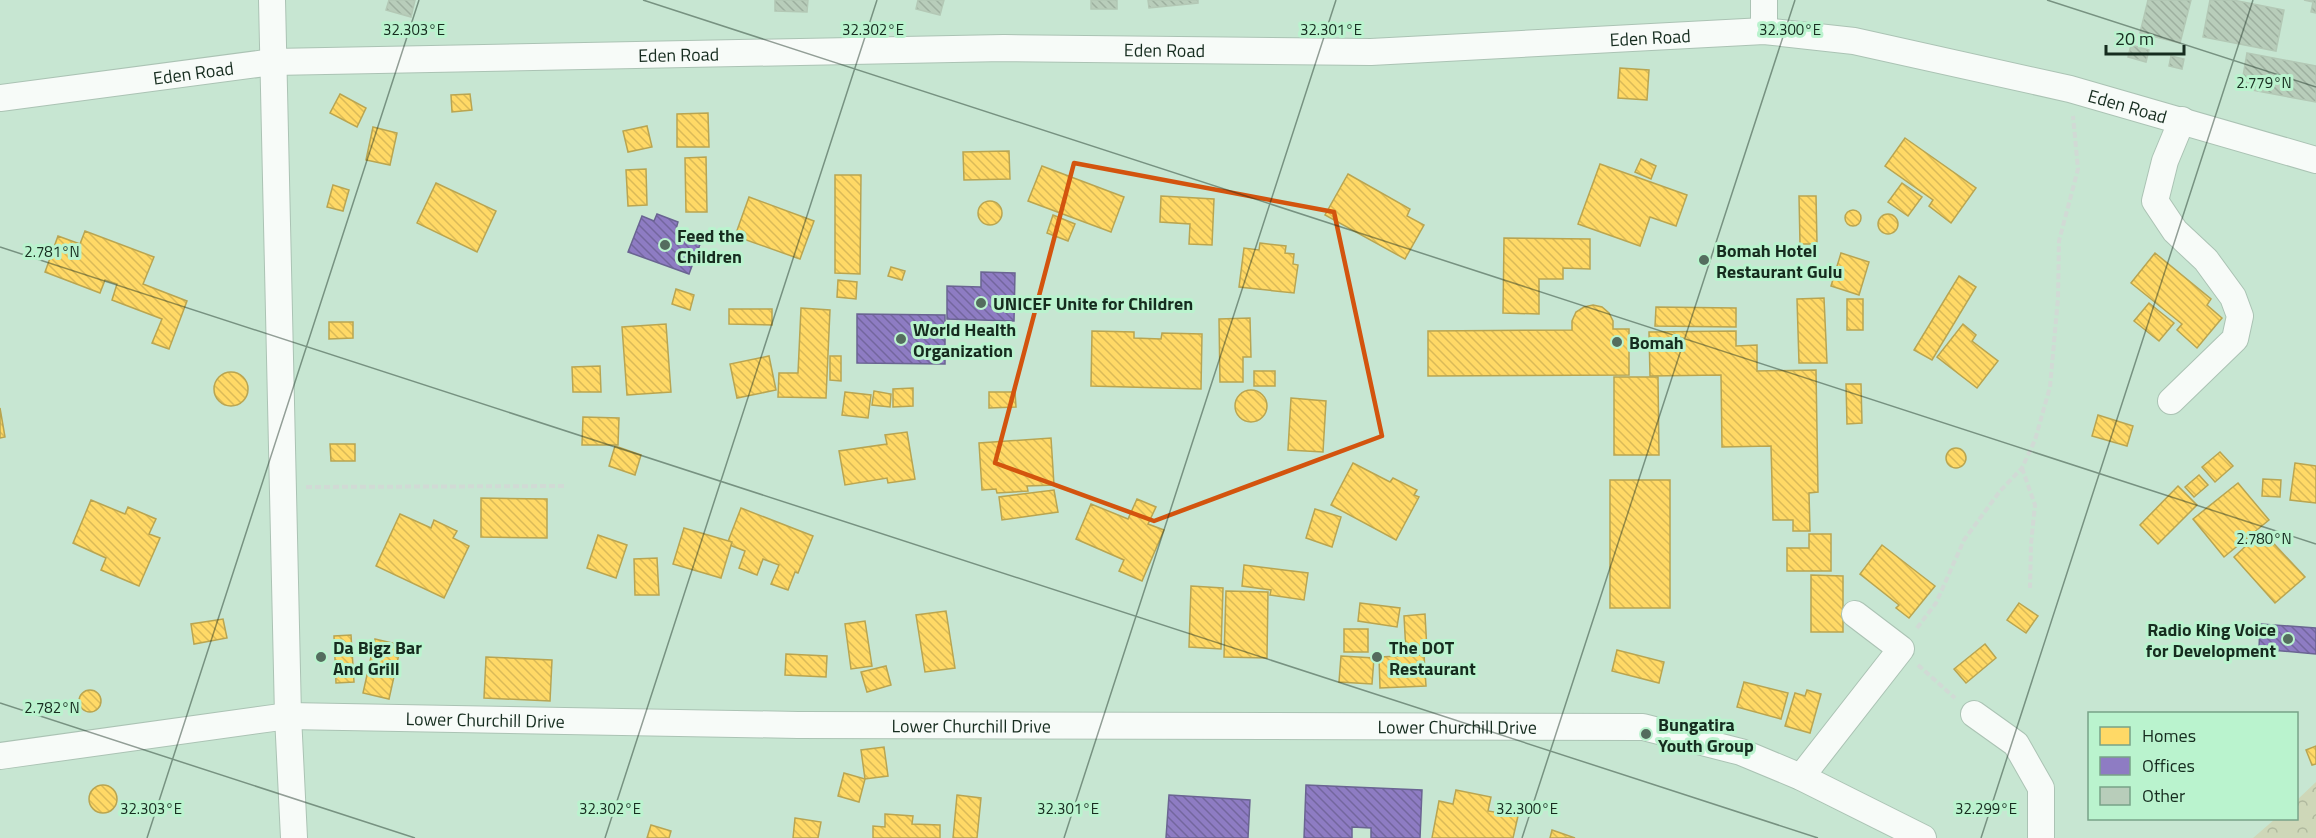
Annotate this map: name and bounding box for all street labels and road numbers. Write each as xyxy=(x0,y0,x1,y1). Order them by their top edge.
street label: Eden Road xyxy=(1609,21,1691,53)
street label: Eden Road xyxy=(1124,36,1205,64)
street label: Eden Road xyxy=(638,40,719,69)
street label: Eden Road xyxy=(151,54,235,91)
street label: Eden Road xyxy=(2085,81,2170,130)
street label: Lower Churchill Drive xyxy=(405,705,565,734)
street label: Lower Churchill Drive xyxy=(892,712,1051,739)
street label: Lower Churchill Drive xyxy=(1378,713,1537,740)

